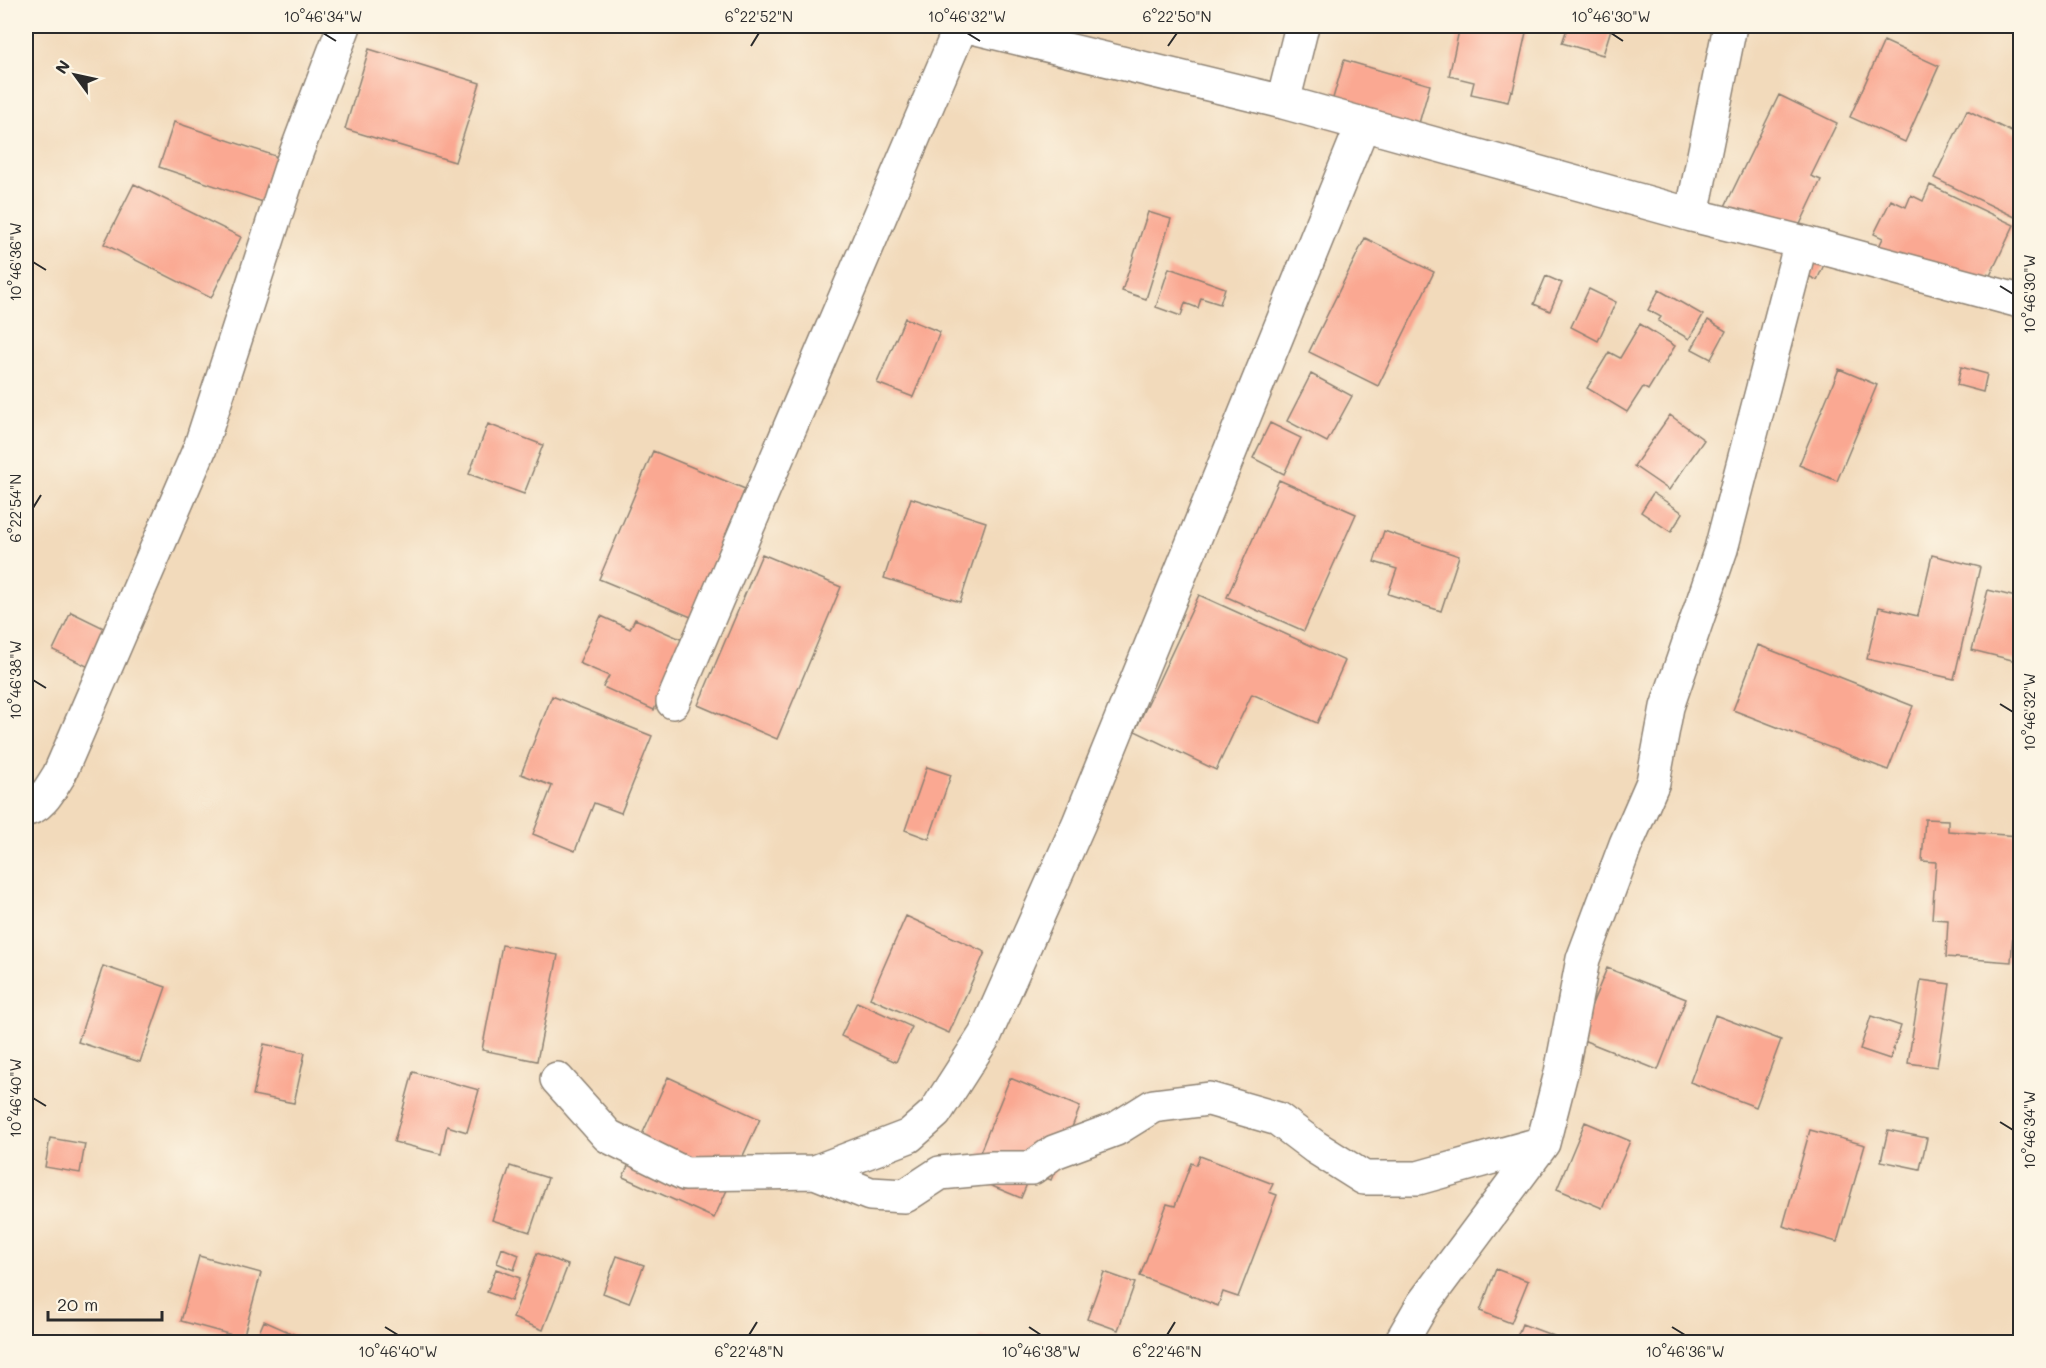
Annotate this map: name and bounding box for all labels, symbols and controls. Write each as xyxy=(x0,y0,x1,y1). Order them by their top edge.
text: 10°46'34"W xyxy=(284,6,362,26)
text: 6°22'52"N xyxy=(725,6,793,26)
text: 10°46'32"W xyxy=(928,6,1006,26)
text: 6°22'50"N xyxy=(1142,6,1212,26)
text: 10°46'30"W xyxy=(1571,6,1651,26)
north arrow xyxy=(45,45,105,105)
text: N xyxy=(50,56,74,77)
text: 10°46'36"W xyxy=(5,222,25,302)
text: 10°46'30"W xyxy=(2019,254,2039,334)
text: 6°22'54"N xyxy=(5,474,25,542)
text: 10°46'38"W xyxy=(5,640,25,720)
text: 10°46'32"W xyxy=(2019,673,2039,751)
text: 10°46'40"W xyxy=(5,1058,25,1138)
text: 10°46'34"W xyxy=(2019,1091,2039,1169)
scale bar xyxy=(48,1284,162,1322)
text: 20 m xyxy=(57,1292,98,1316)
text: 10°46'40"W xyxy=(358,1341,438,1361)
text: 6°22'48"N xyxy=(714,1341,784,1361)
text: 10°46'38"W xyxy=(1001,1341,1081,1361)
text: 6°22'46"N xyxy=(1132,1341,1202,1361)
text: 10°46'36"W xyxy=(1645,1341,1725,1361)

